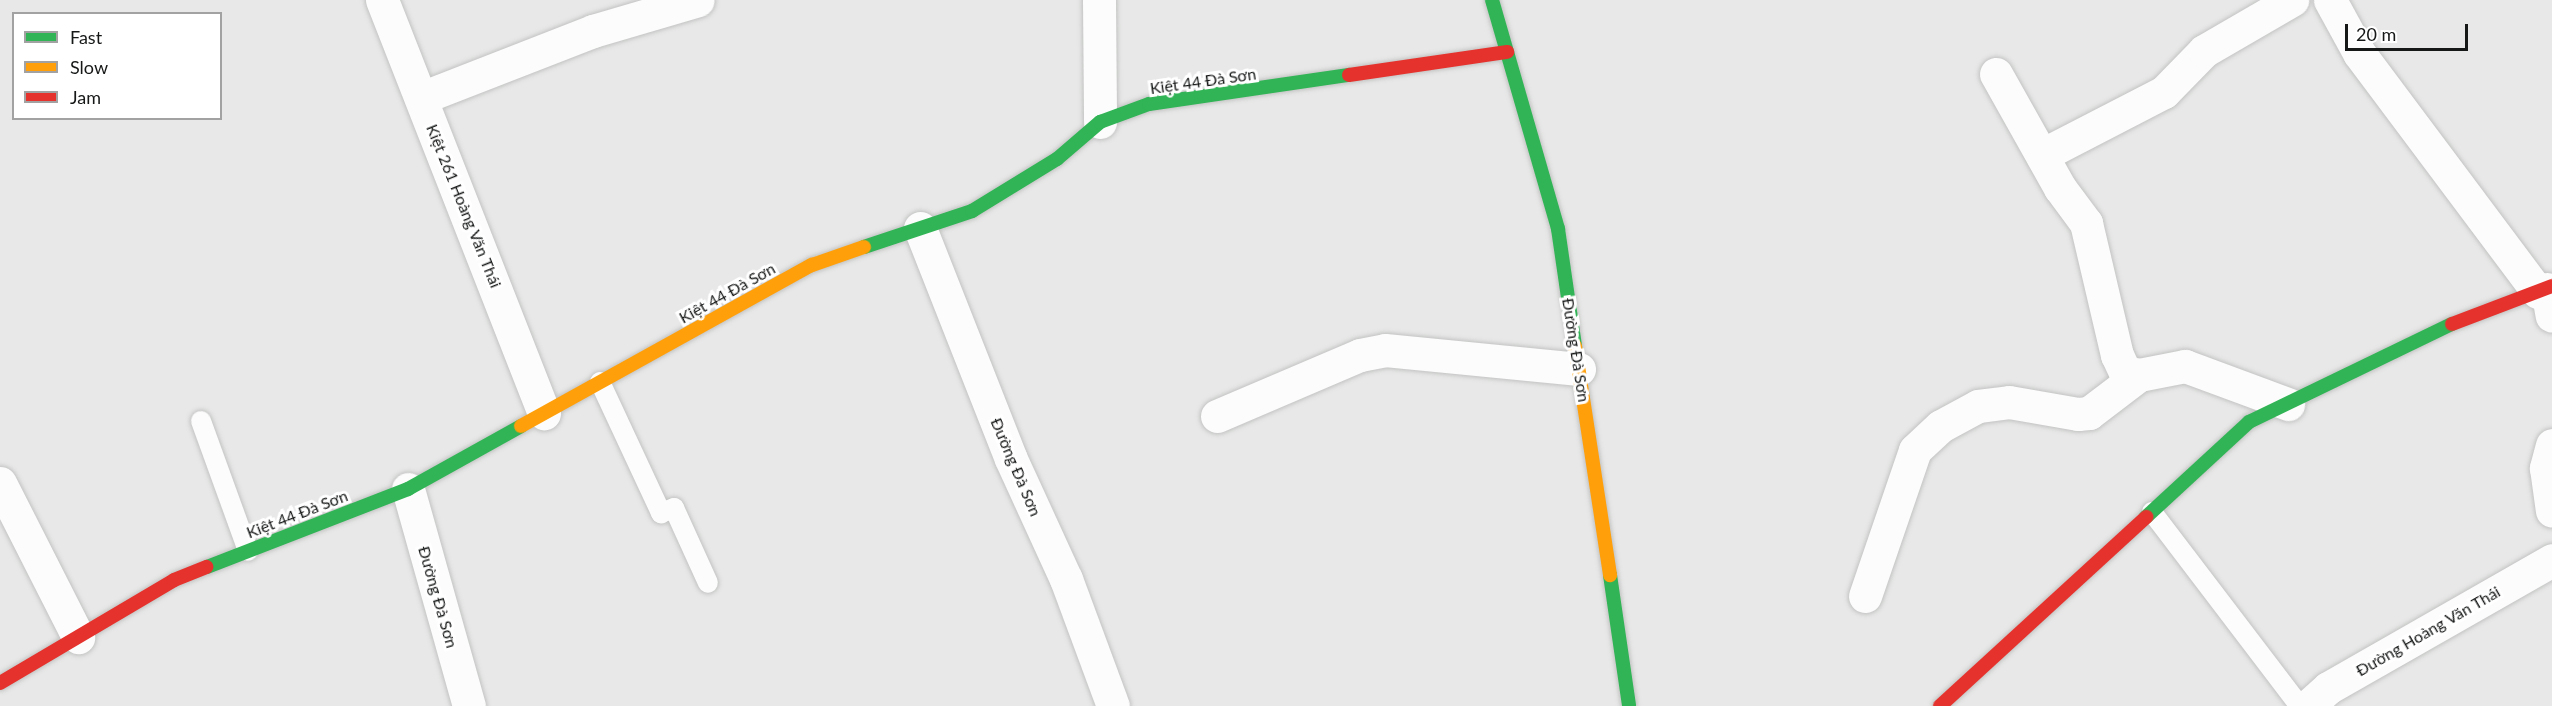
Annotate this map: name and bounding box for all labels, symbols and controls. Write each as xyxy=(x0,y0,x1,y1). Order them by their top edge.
legend xyxy=(12,12,222,120)
scale bar xyxy=(2348,12,2471,50)
text: 20 m xyxy=(2356,23,2396,45)
text: Fast xyxy=(70,26,102,48)
text: Slow xyxy=(70,56,108,78)
street label: Kiệt 44 Đà Sơn xyxy=(1149,64,1257,98)
text: Jam xyxy=(70,86,101,108)
street label: Kiệt 261 Hoàng Văn Thái xyxy=(422,121,506,291)
street label: Kiệt 44 Đà Sơn xyxy=(676,259,778,327)
street label: Đường Đà Sơn xyxy=(1558,297,1594,403)
street label: Đường Đà Sơn xyxy=(987,415,1045,519)
street label: Kiệt 44 Đà Sơn xyxy=(244,486,350,542)
street label: Đường Đà Sơn xyxy=(414,544,462,650)
street label: Đường Hoàng Văn Thái xyxy=(2352,582,2504,680)

